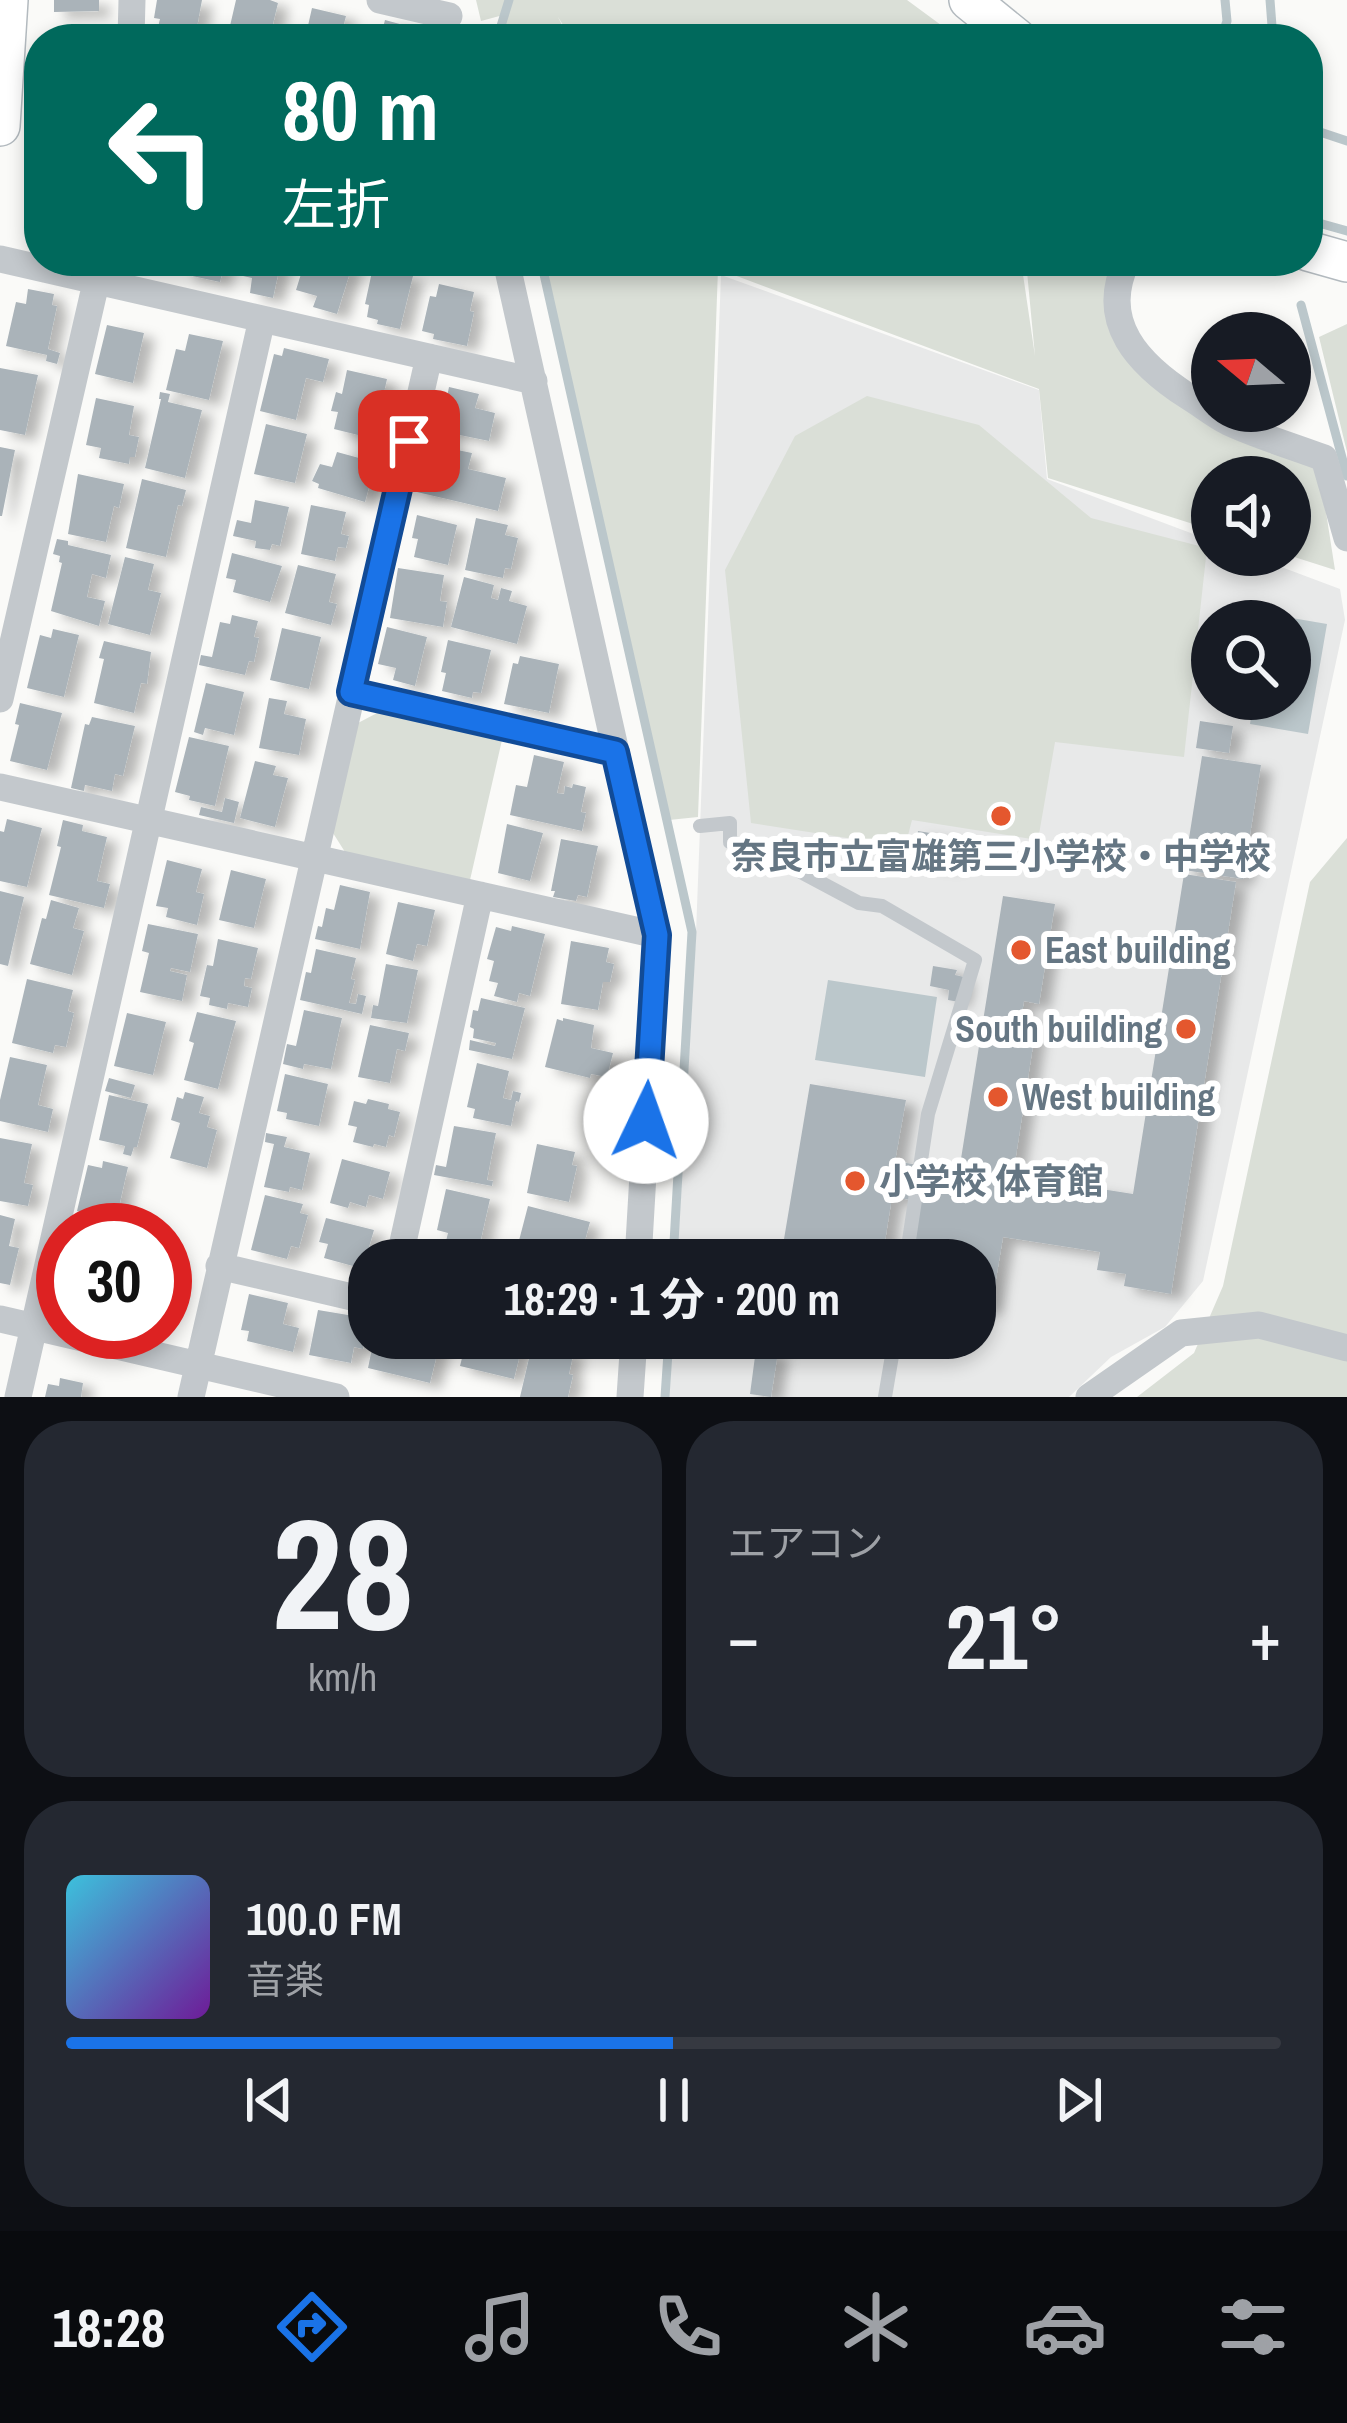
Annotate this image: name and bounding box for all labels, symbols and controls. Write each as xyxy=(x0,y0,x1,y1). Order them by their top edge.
text: 80 m xyxy=(282,53,439,166)
icon: left xyxy=(84,72,240,228)
text: 左折 xyxy=(282,168,390,241)
north arrow xyxy=(1191,312,1311,432)
map controls xyxy=(1191,312,1311,720)
pin xyxy=(358,390,460,492)
icon: arrive xyxy=(376,408,442,474)
button: sound xyxy=(1191,456,1311,576)
button: search xyxy=(1191,600,1311,720)
marker: 奈良市立富雄第三小学校・中学校 xyxy=(988,803,1014,829)
place label: 奈良市立富雄第三小学校・中学校 xyxy=(731,832,1271,880)
place label: East building xyxy=(1045,926,1230,974)
marker: East building xyxy=(1008,937,1034,963)
place label: South building xyxy=(955,1005,1162,1053)
marker: South building xyxy=(1173,1016,1199,1042)
position arrow xyxy=(583,1058,709,1184)
place label: West building xyxy=(1022,1073,1215,1121)
marker: West building xyxy=(985,1084,1011,1110)
place label: 小学校 体育館 xyxy=(879,1157,1103,1205)
marker: 小学校 体育館 xyxy=(842,1168,868,1194)
speed limit sign: 30 xyxy=(36,1203,192,1359)
text: 18:29 · 1 分 · 200 m xyxy=(504,1268,840,1329)
text: 28 xyxy=(272,1468,414,1678)
text: エアコン xyxy=(728,1517,884,1569)
text: 21° xyxy=(945,1576,1063,1697)
text: − xyxy=(728,1592,759,1681)
text: + xyxy=(1249,1592,1281,1681)
text: km/h xyxy=(308,1651,377,1703)
text: 100.0 FM xyxy=(246,1888,402,1949)
text: 音楽 xyxy=(246,1954,324,2006)
icon: previous xyxy=(236,2067,302,2133)
icon: pause xyxy=(641,2067,707,2133)
icon: next xyxy=(1046,2067,1112,2133)
icon: directions xyxy=(270,2285,354,2369)
icon: music xyxy=(458,2285,542,2369)
icon: phone xyxy=(646,2285,730,2369)
icon: climate xyxy=(834,2285,918,2369)
icon: car xyxy=(1023,2285,1107,2369)
icon: filters xyxy=(1211,2285,1295,2369)
text: 18:28 xyxy=(52,2291,165,2364)

